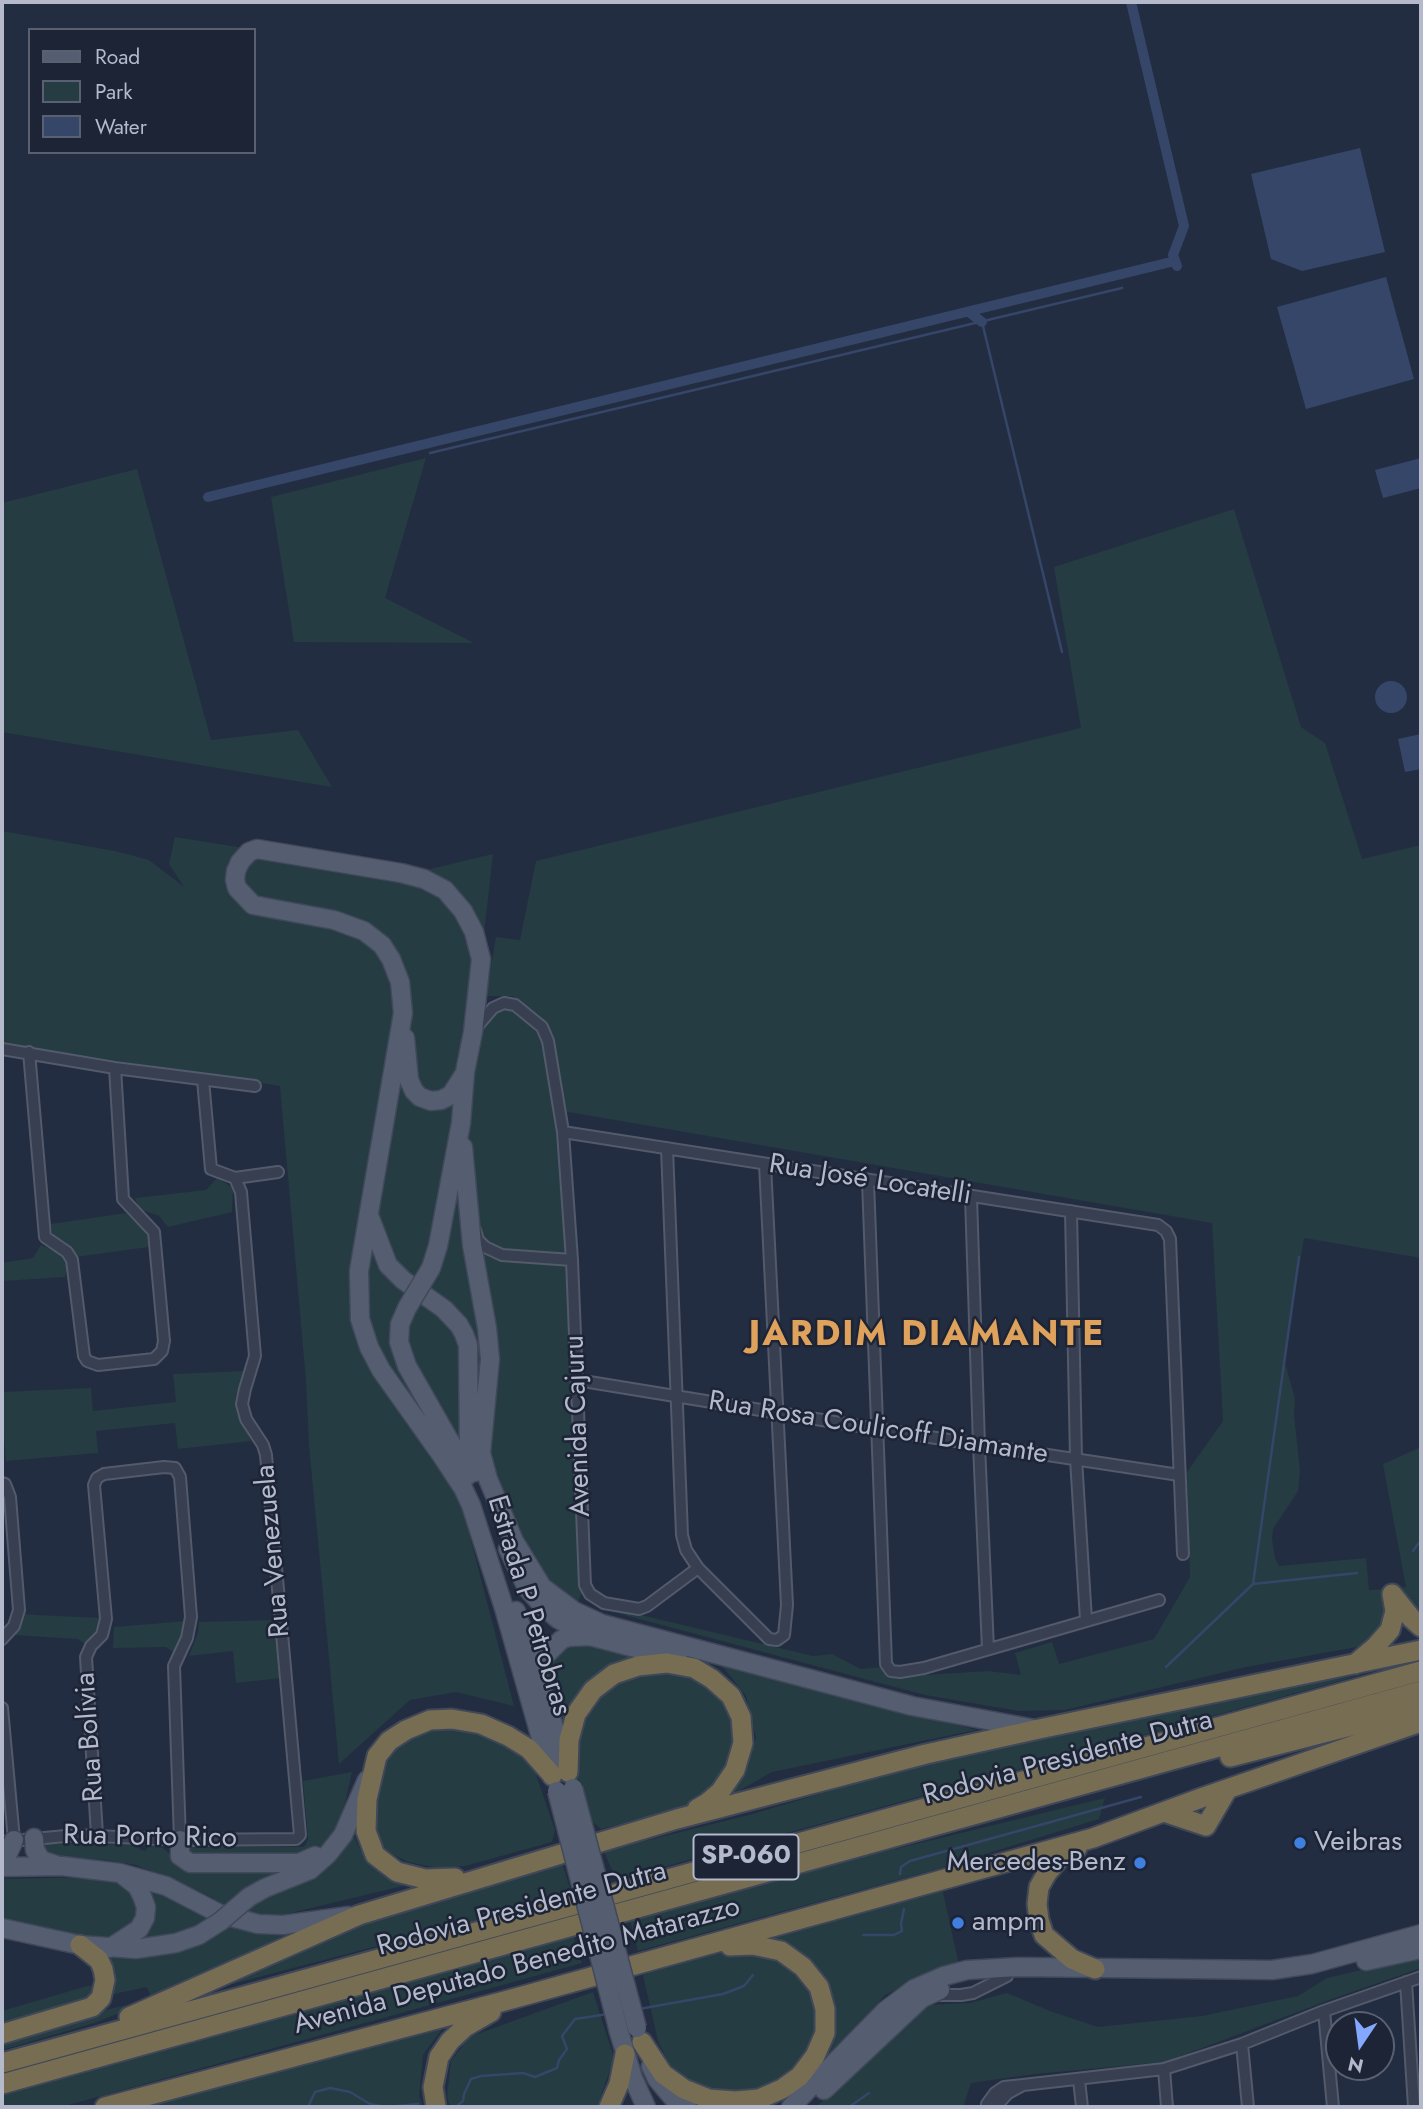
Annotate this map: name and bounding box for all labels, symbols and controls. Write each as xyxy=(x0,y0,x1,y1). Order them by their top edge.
legend xyxy=(28,28,256,154)
text: Road xyxy=(95,42,140,72)
text: Park xyxy=(95,77,132,107)
text: Water xyxy=(95,112,147,142)
street label: Rua José Locatelli xyxy=(766,1148,974,1214)
district label: JARDIM DIAMANTE xyxy=(751,1316,1103,1358)
street label: Avenida Cajuru xyxy=(559,1335,599,1517)
street label: Rua Rosa Coulicoff Diamante xyxy=(706,1386,1050,1472)
street label: Rua Venezuela xyxy=(250,1463,298,1639)
street label: Estrada P Petrobras xyxy=(479,1492,577,1720)
street label: Rua Bolívia xyxy=(70,1671,112,1803)
street label: Rodovia Presidente Dutra xyxy=(920,1704,1216,1814)
street label: Rua Porto Rico xyxy=(63,1820,237,1856)
place label: Veibras xyxy=(1314,1826,1402,1860)
road number: SP-060 xyxy=(694,1834,798,1880)
marker: Veibras xyxy=(1292,1835,1308,1851)
place label: Mercedes-Benz xyxy=(947,1846,1126,1880)
street label: Rodovia Presidente Dutra xyxy=(374,1855,670,1965)
marker: Mercedes-Benz xyxy=(1132,1855,1148,1871)
street label: Avenida Deputado Benedito Matarazzo xyxy=(290,1891,744,2043)
place label: ampm xyxy=(972,1906,1045,1940)
marker: ampm xyxy=(950,1915,966,1931)
north arrow xyxy=(1325,2011,1395,2081)
text: N xyxy=(1345,2050,1366,2080)

